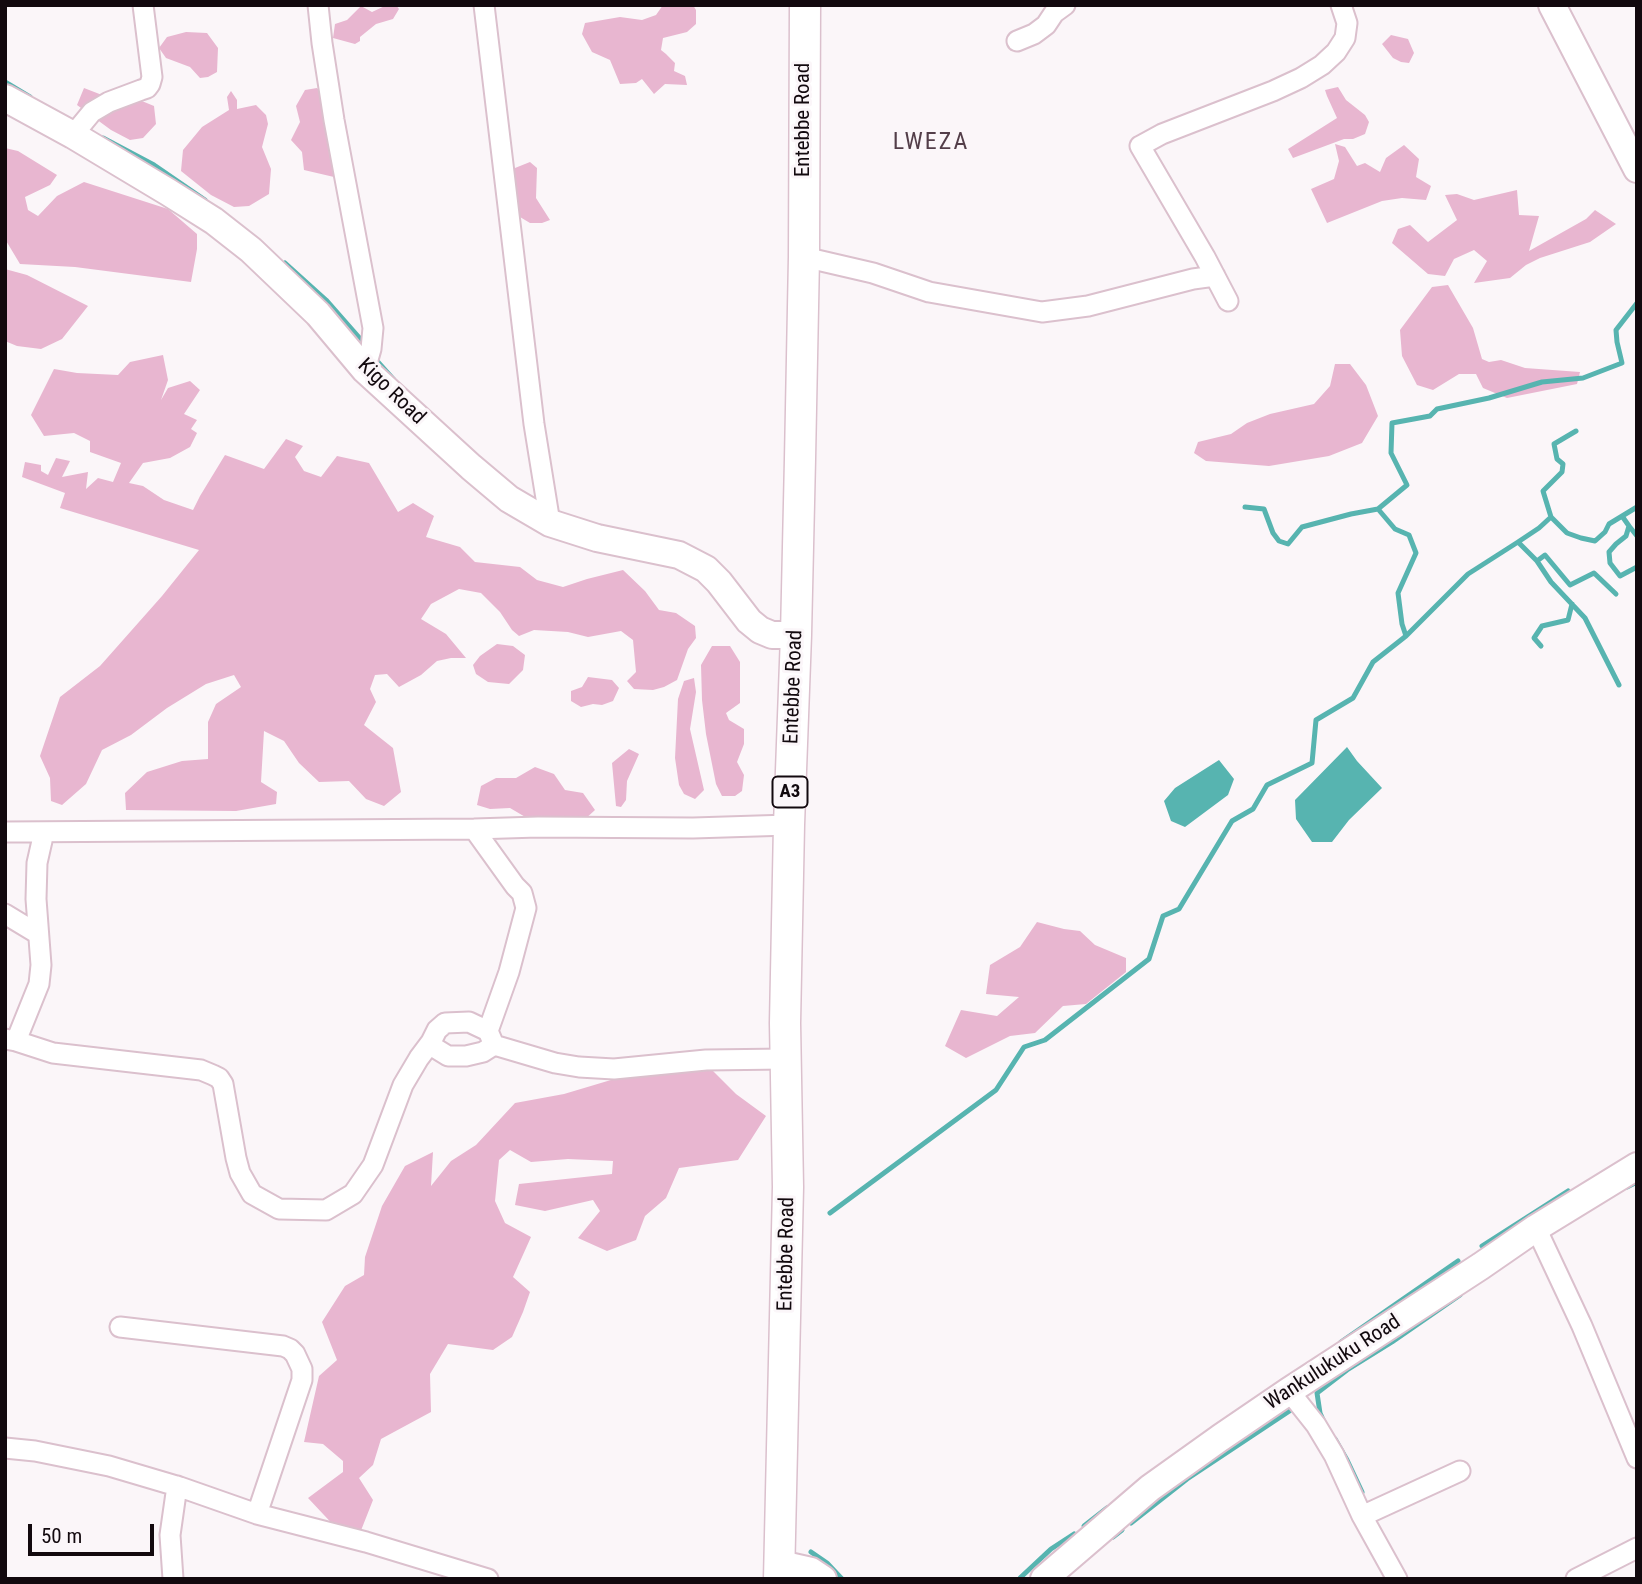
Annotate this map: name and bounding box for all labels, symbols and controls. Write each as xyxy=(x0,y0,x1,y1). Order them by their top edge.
street label: Entebbe Road xyxy=(791,63,817,177)
district label: LWEZA xyxy=(893,129,969,157)
street label: Kigo Road xyxy=(352,354,430,430)
street label: Entebbe Road xyxy=(779,629,809,745)
road number: A3 xyxy=(772,776,808,807)
street label: Entebbe Road xyxy=(773,1197,801,1311)
street label: Wankulukuku Road xyxy=(1260,1310,1406,1416)
scale bar xyxy=(32,1510,158,1554)
text: 50 m xyxy=(41,1524,82,1548)

